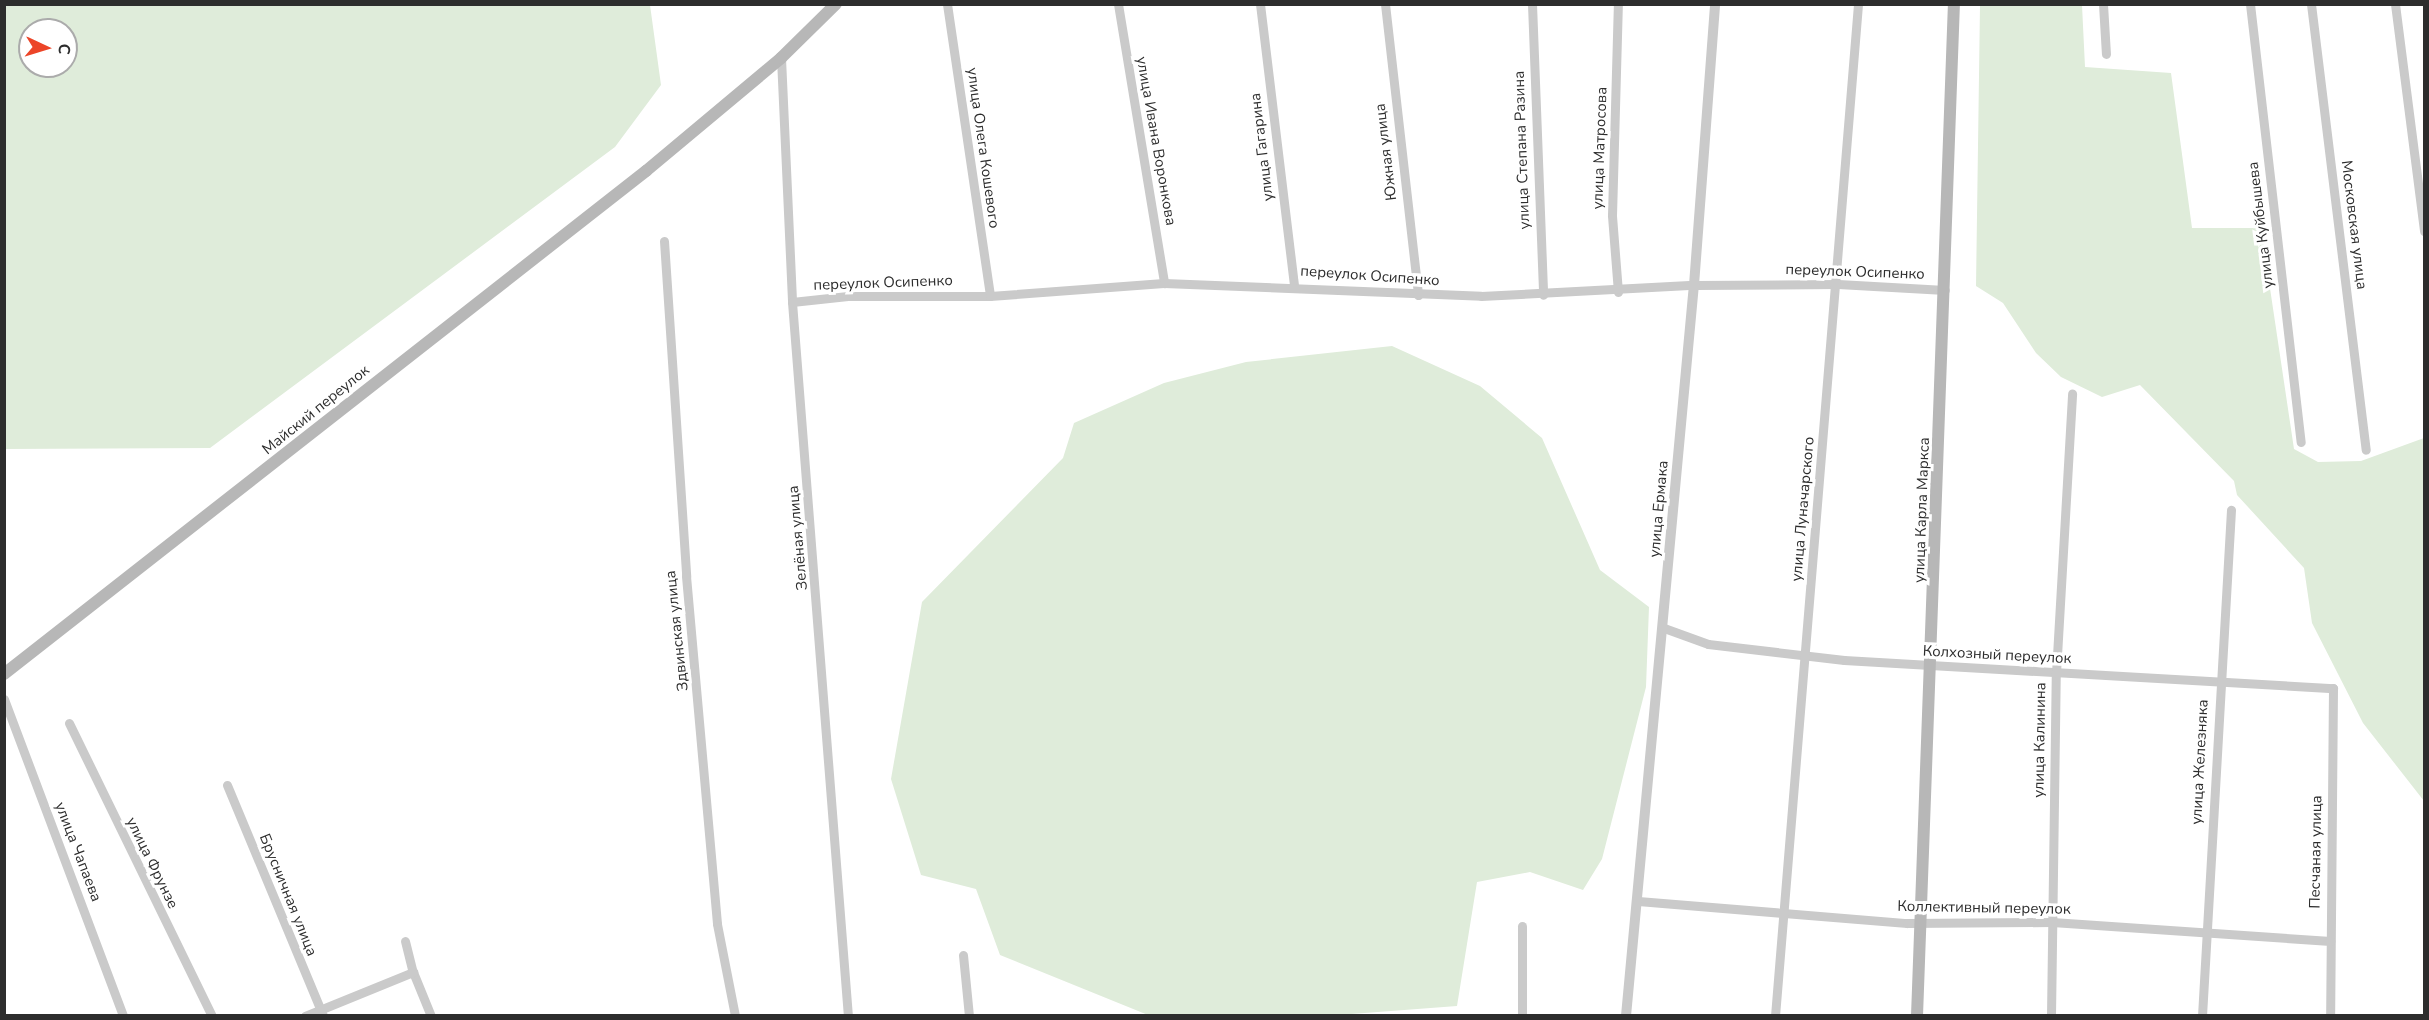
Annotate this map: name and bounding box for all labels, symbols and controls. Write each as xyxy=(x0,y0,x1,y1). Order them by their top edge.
north arrow xyxy=(18,18,78,78)
text: С xyxy=(53,43,75,55)
street label: улица Ивана Воронкова xyxy=(1132,55,1180,227)
street label: улица Олега Кошевого xyxy=(963,66,1003,230)
street label: улица Степана Разина xyxy=(1510,70,1534,230)
street label: улица Матросова xyxy=(1589,86,1611,210)
street label: улица Гагарина xyxy=(1246,92,1278,202)
street label: Южная улица xyxy=(1371,102,1401,202)
street label: Московская улица xyxy=(2337,159,2371,291)
street label: улица Куйбышева xyxy=(2244,161,2278,289)
street label: переулок Осипенко xyxy=(1785,261,1925,283)
street label: переулок Осипенко xyxy=(1300,262,1440,290)
street label: переулок Осипенко xyxy=(813,272,953,294)
street label: Майский переулок xyxy=(259,361,373,459)
street label: улица Луначарского xyxy=(1788,436,1818,582)
street label: улица Карла Маркса xyxy=(1910,437,1934,583)
street label: улица Ермака xyxy=(1646,460,1672,558)
street label: Зелёная улица xyxy=(784,485,812,591)
street label: Здвинская улица xyxy=(662,570,692,692)
street label: Колхозный переулок xyxy=(1922,642,2072,668)
street label: улица Калинина xyxy=(2030,682,2050,798)
street label: улица Железняка xyxy=(2188,699,2212,825)
street label: Песчаная улица xyxy=(2306,795,2326,909)
street label: улица Чапаева xyxy=(51,800,105,904)
street label: улица Фрунзе xyxy=(122,814,182,912)
street label: Брусничная улица xyxy=(255,831,321,959)
street label: Коллективный переулок xyxy=(1897,897,2071,919)

